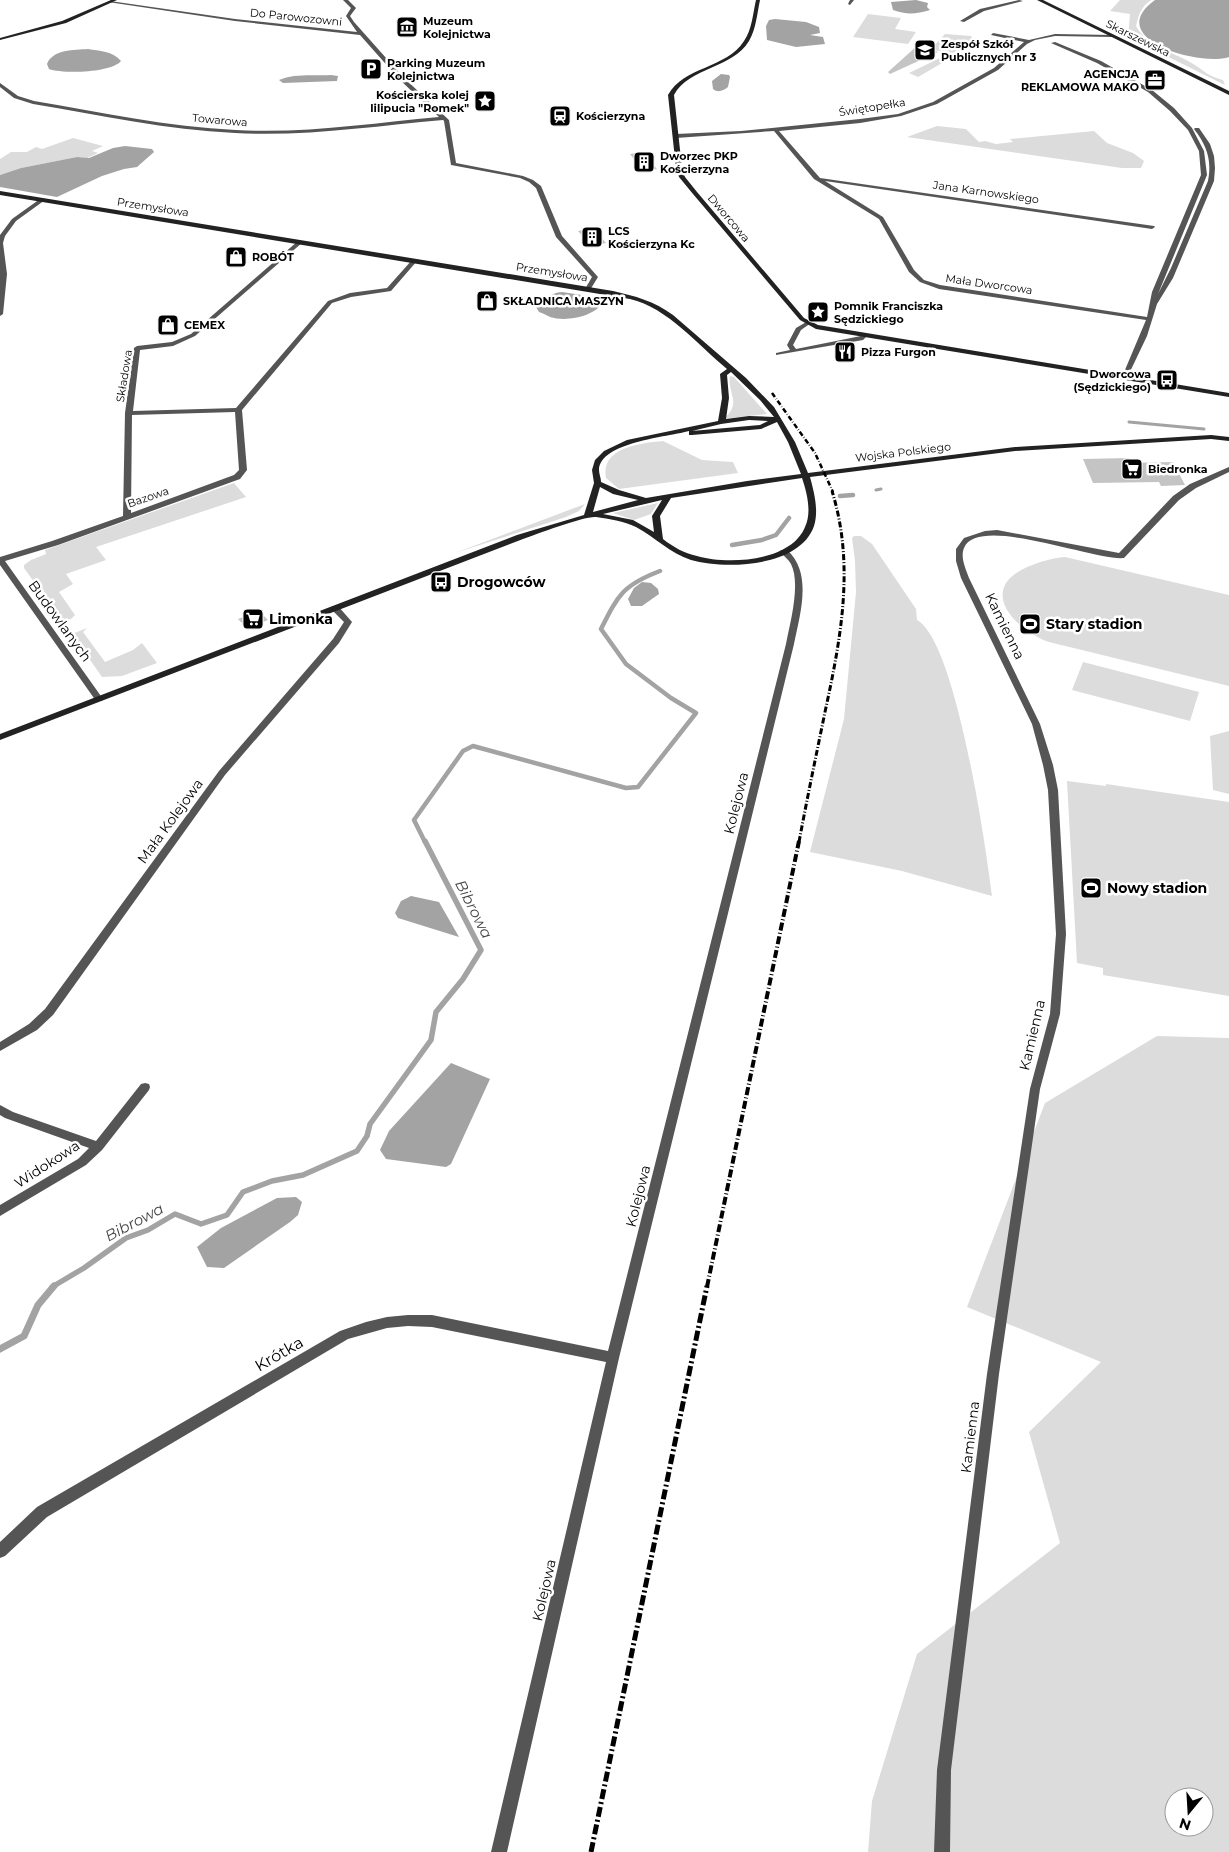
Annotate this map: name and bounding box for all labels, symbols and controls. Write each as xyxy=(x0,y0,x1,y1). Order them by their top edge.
street label: Do Parowozowni xyxy=(249,5,343,29)
place label: Muzeum Kolejnictwa xyxy=(423,14,491,41)
museum icon: Muzeum Kolejnictwa xyxy=(395,15,419,39)
street label: Skarszewska xyxy=(1104,16,1172,60)
place label: Zespół Szkół Publicznych nr 3 xyxy=(941,37,1037,64)
school or university icon: Zespół Szkół Publicznych nr 3 xyxy=(913,38,937,62)
place label: Parking Muzeum Kolejnictwa xyxy=(387,56,485,83)
parking icon: Parking Muzeum Kolejnictwa xyxy=(359,57,383,81)
place label: AGENCJA REKLAMOWA MAKO xyxy=(1021,67,1140,94)
office icon: AGENCJA REKLAMOWA MAKO xyxy=(1143,68,1167,92)
place label: Kościerska kolej lilipucia "Romek" xyxy=(370,88,469,115)
place icon: Kościerska kolej lilipucia "Romek" xyxy=(473,89,497,113)
street label: Świętopełka xyxy=(838,95,906,119)
station icon: Kościerzyna xyxy=(548,104,572,128)
place label: Kościerzyna xyxy=(576,109,645,123)
street label: Towarowa xyxy=(192,111,248,129)
place label: Dworzec PKP Kościerzyna xyxy=(660,149,738,176)
building icon: Dworzec PKP Kościerzyna xyxy=(632,150,656,174)
street label: Jana Karnowskiego xyxy=(931,177,1040,206)
street label: Dworcowa xyxy=(705,191,753,245)
street label: Przemysłowa xyxy=(116,194,190,220)
place label: LCS Kościerzyna Kc xyxy=(608,224,695,251)
building icon: LCS Kościerzyna Kc xyxy=(580,225,604,249)
shop icon: ROBÓT xyxy=(224,245,248,269)
place label: ROBÓT xyxy=(252,250,294,264)
street label: Przemysłowa xyxy=(515,259,589,285)
street label: Mała Dworcowa xyxy=(944,271,1034,297)
shop icon: SKŁADNICA MASZYN xyxy=(475,289,499,313)
place label: SKŁADNICA MASZYN xyxy=(503,294,624,308)
place label: Pomnik Franciszka Sędzickiego xyxy=(834,299,943,326)
place icon: Pomnik Franciszka Sędzickiego xyxy=(806,300,830,324)
shop icon: СEMEX xyxy=(156,313,180,337)
place label: СEMEX xyxy=(184,318,225,332)
restaurant icon: Pizza Furgon xyxy=(833,340,857,364)
place label: Pizza Furgon xyxy=(861,345,936,359)
street label: Składowa xyxy=(113,349,135,403)
place label: Dworcowa (Sędzickiego) xyxy=(1073,367,1151,394)
bus stop icon: Dworcowa (Sędzickiego) xyxy=(1155,368,1179,392)
street label: Wojska Polskiego xyxy=(854,439,952,465)
supermarket icon: Biedronka xyxy=(1120,457,1144,481)
place label: Biedronka xyxy=(1148,462,1208,476)
street label: Bazowa xyxy=(125,483,171,511)
bus stop icon: Drogowców xyxy=(429,570,453,594)
place label: Drogowców xyxy=(457,573,546,591)
street label: Budowlanych xyxy=(24,577,96,665)
street label: Kamienna xyxy=(981,590,1029,662)
supermarket icon: Limonka xyxy=(241,607,265,631)
place label: Limonka xyxy=(269,610,333,628)
sports icon: Stary stadion xyxy=(1018,612,1042,636)
place label: Stary stadion xyxy=(1046,615,1143,633)
street label: Kolejowa xyxy=(720,770,752,836)
street label: Mała Kolejowa xyxy=(133,775,207,867)
water label: Bibrowa xyxy=(451,876,497,942)
sports icon: Nowy stadion xyxy=(1079,876,1103,900)
place label: Nowy stadion xyxy=(1107,879,1207,897)
street label: Kamienna xyxy=(1015,998,1049,1072)
street label: Widokowa xyxy=(11,1136,83,1192)
street label: Kolejowa xyxy=(622,1163,654,1229)
water label: Bibrowa xyxy=(101,1199,167,1245)
street label: Krótka xyxy=(251,1333,307,1375)
street label: Kamienna xyxy=(957,1400,983,1474)
street label: Kolejowa xyxy=(528,1557,560,1623)
north arrow xyxy=(1164,1787,1214,1837)
text: N xyxy=(1177,1814,1193,1835)

